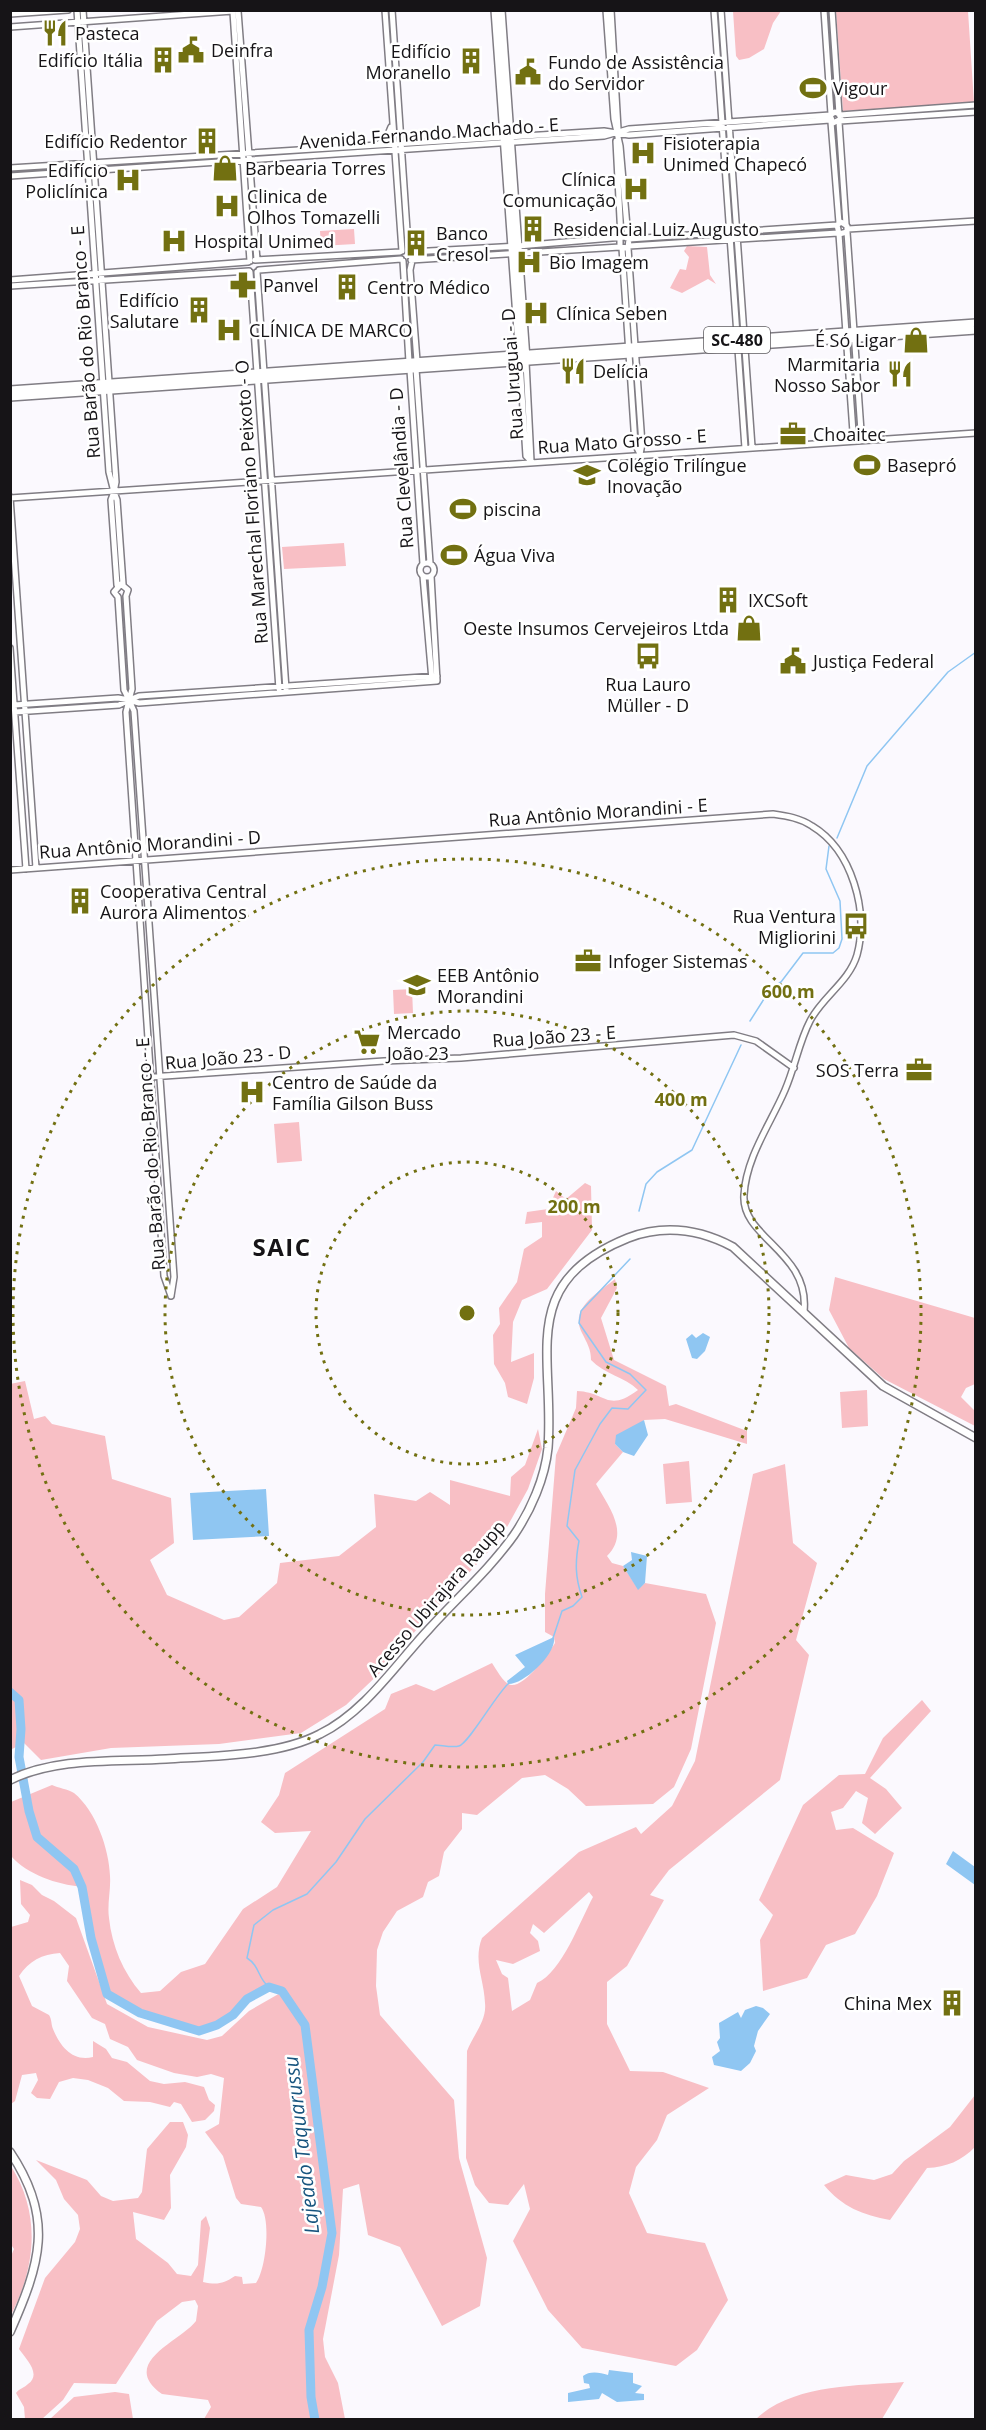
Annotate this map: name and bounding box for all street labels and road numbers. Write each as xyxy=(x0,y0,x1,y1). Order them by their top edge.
street label: Avenida Fernando Machado - E xyxy=(299,112,559,154)
street label: Rua Barão do Rio Branco - E xyxy=(65,225,105,459)
street label: Rua Uruguai - D xyxy=(495,307,529,441)
road number: SC-480 xyxy=(704,327,770,353)
street label: Rua Marechal Floriano Peixoto - O xyxy=(229,359,273,645)
street label: Rua Clevelândia - D xyxy=(383,387,419,549)
street label: Rua Mato Grosso - E xyxy=(537,423,707,459)
street label: Rua Antônio Morandini - E xyxy=(488,792,708,832)
street label: Rua Antônio Morandini - D xyxy=(38,824,262,864)
street label: Rua João 23 - E xyxy=(491,1020,617,1052)
street label: Rua Barão do Rio Branco - E xyxy=(130,1037,170,1271)
street label: Rua João 23 - D xyxy=(164,1040,292,1074)
street label: Acesso Ubirajara Raupp xyxy=(361,1515,511,1681)

